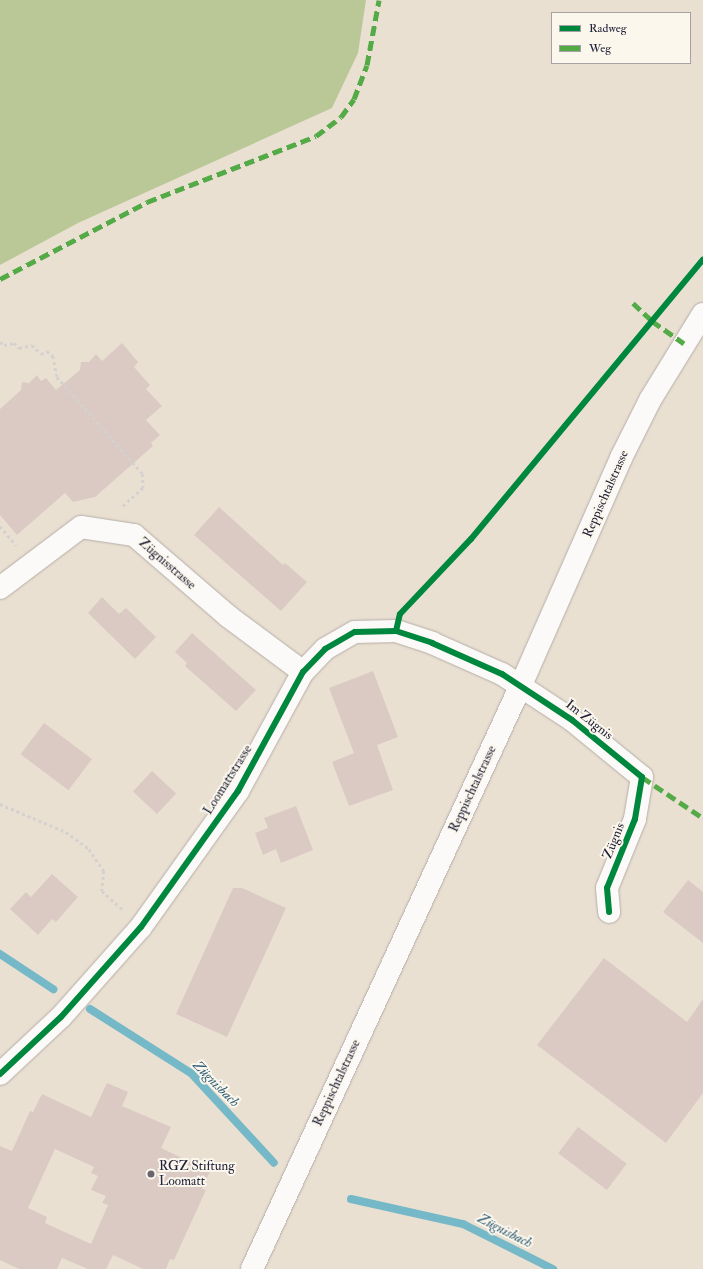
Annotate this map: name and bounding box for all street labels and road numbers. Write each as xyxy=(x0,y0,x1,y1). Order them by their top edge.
street label: Reppischtalstrasse xyxy=(580,448,632,540)
street label: Zügnisstrasse xyxy=(135,535,199,593)
street label: Im Zügnis xyxy=(562,697,616,743)
street label: Loomattstrasse xyxy=(200,742,256,818)
street label: Reppischtalstrasse xyxy=(446,743,500,835)
street label: Zügnis xyxy=(600,821,628,861)
street label: Reppischtalstrasse xyxy=(310,1037,364,1129)

